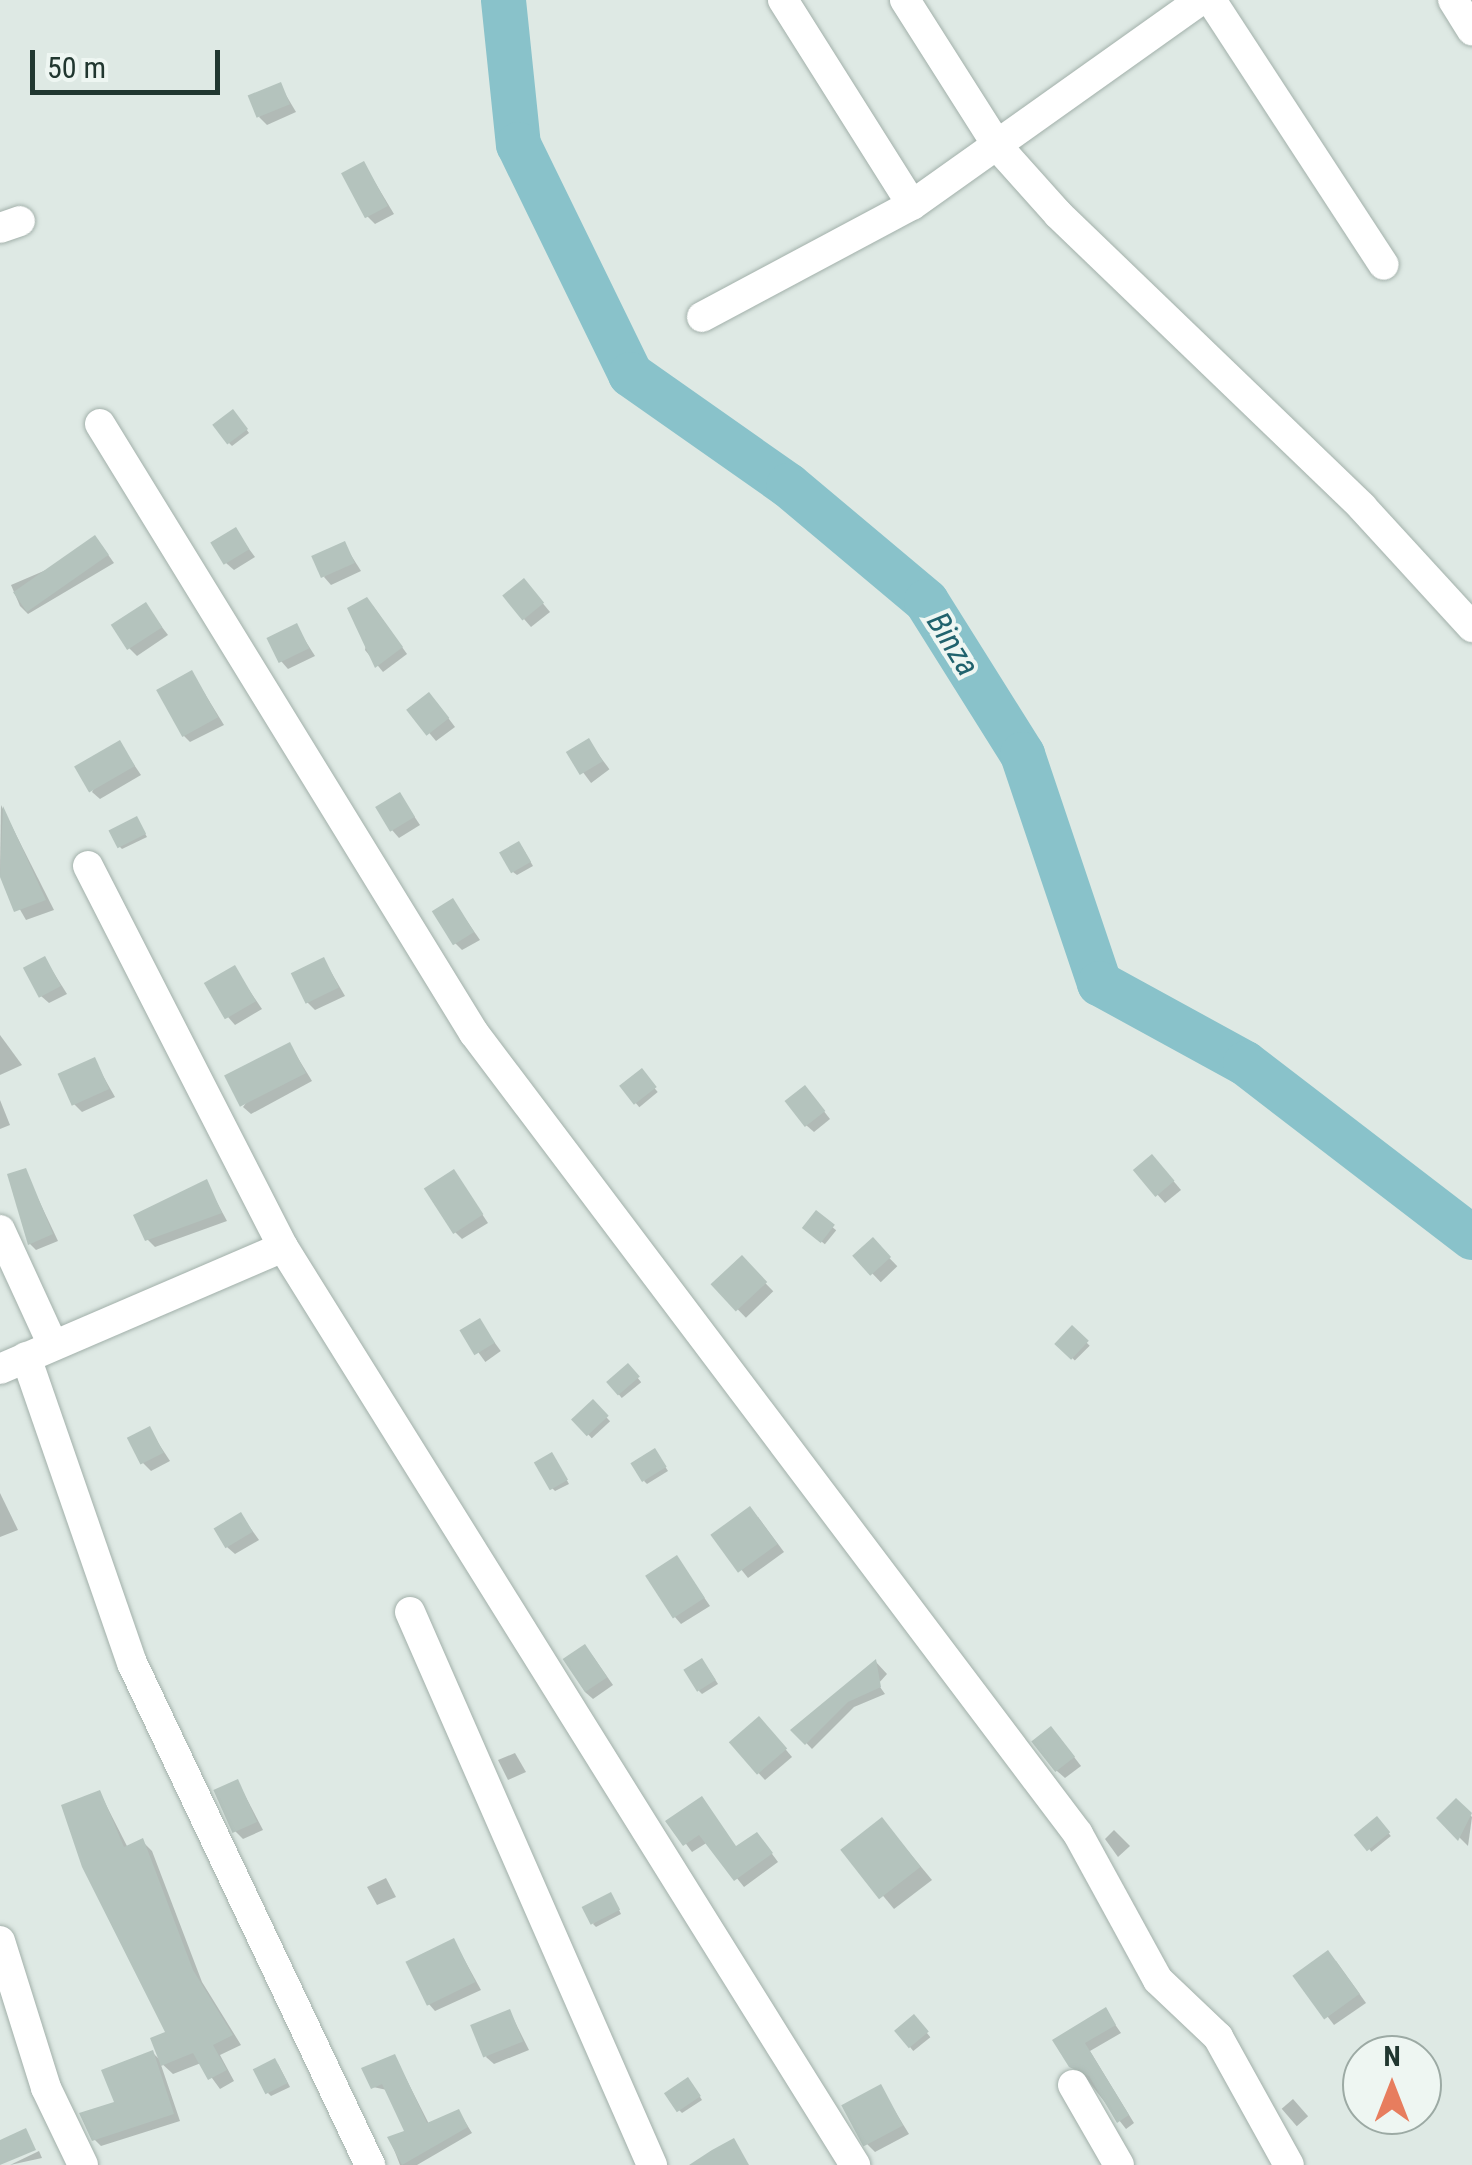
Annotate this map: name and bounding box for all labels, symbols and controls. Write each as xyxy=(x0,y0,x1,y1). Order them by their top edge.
scale bar xyxy=(35,30,225,92)
text: 50 m xyxy=(47,50,106,85)
water label: Binza xyxy=(919,605,987,683)
north arrow xyxy=(1342,2035,1442,2135)
text: N xyxy=(1383,2040,1401,2073)

